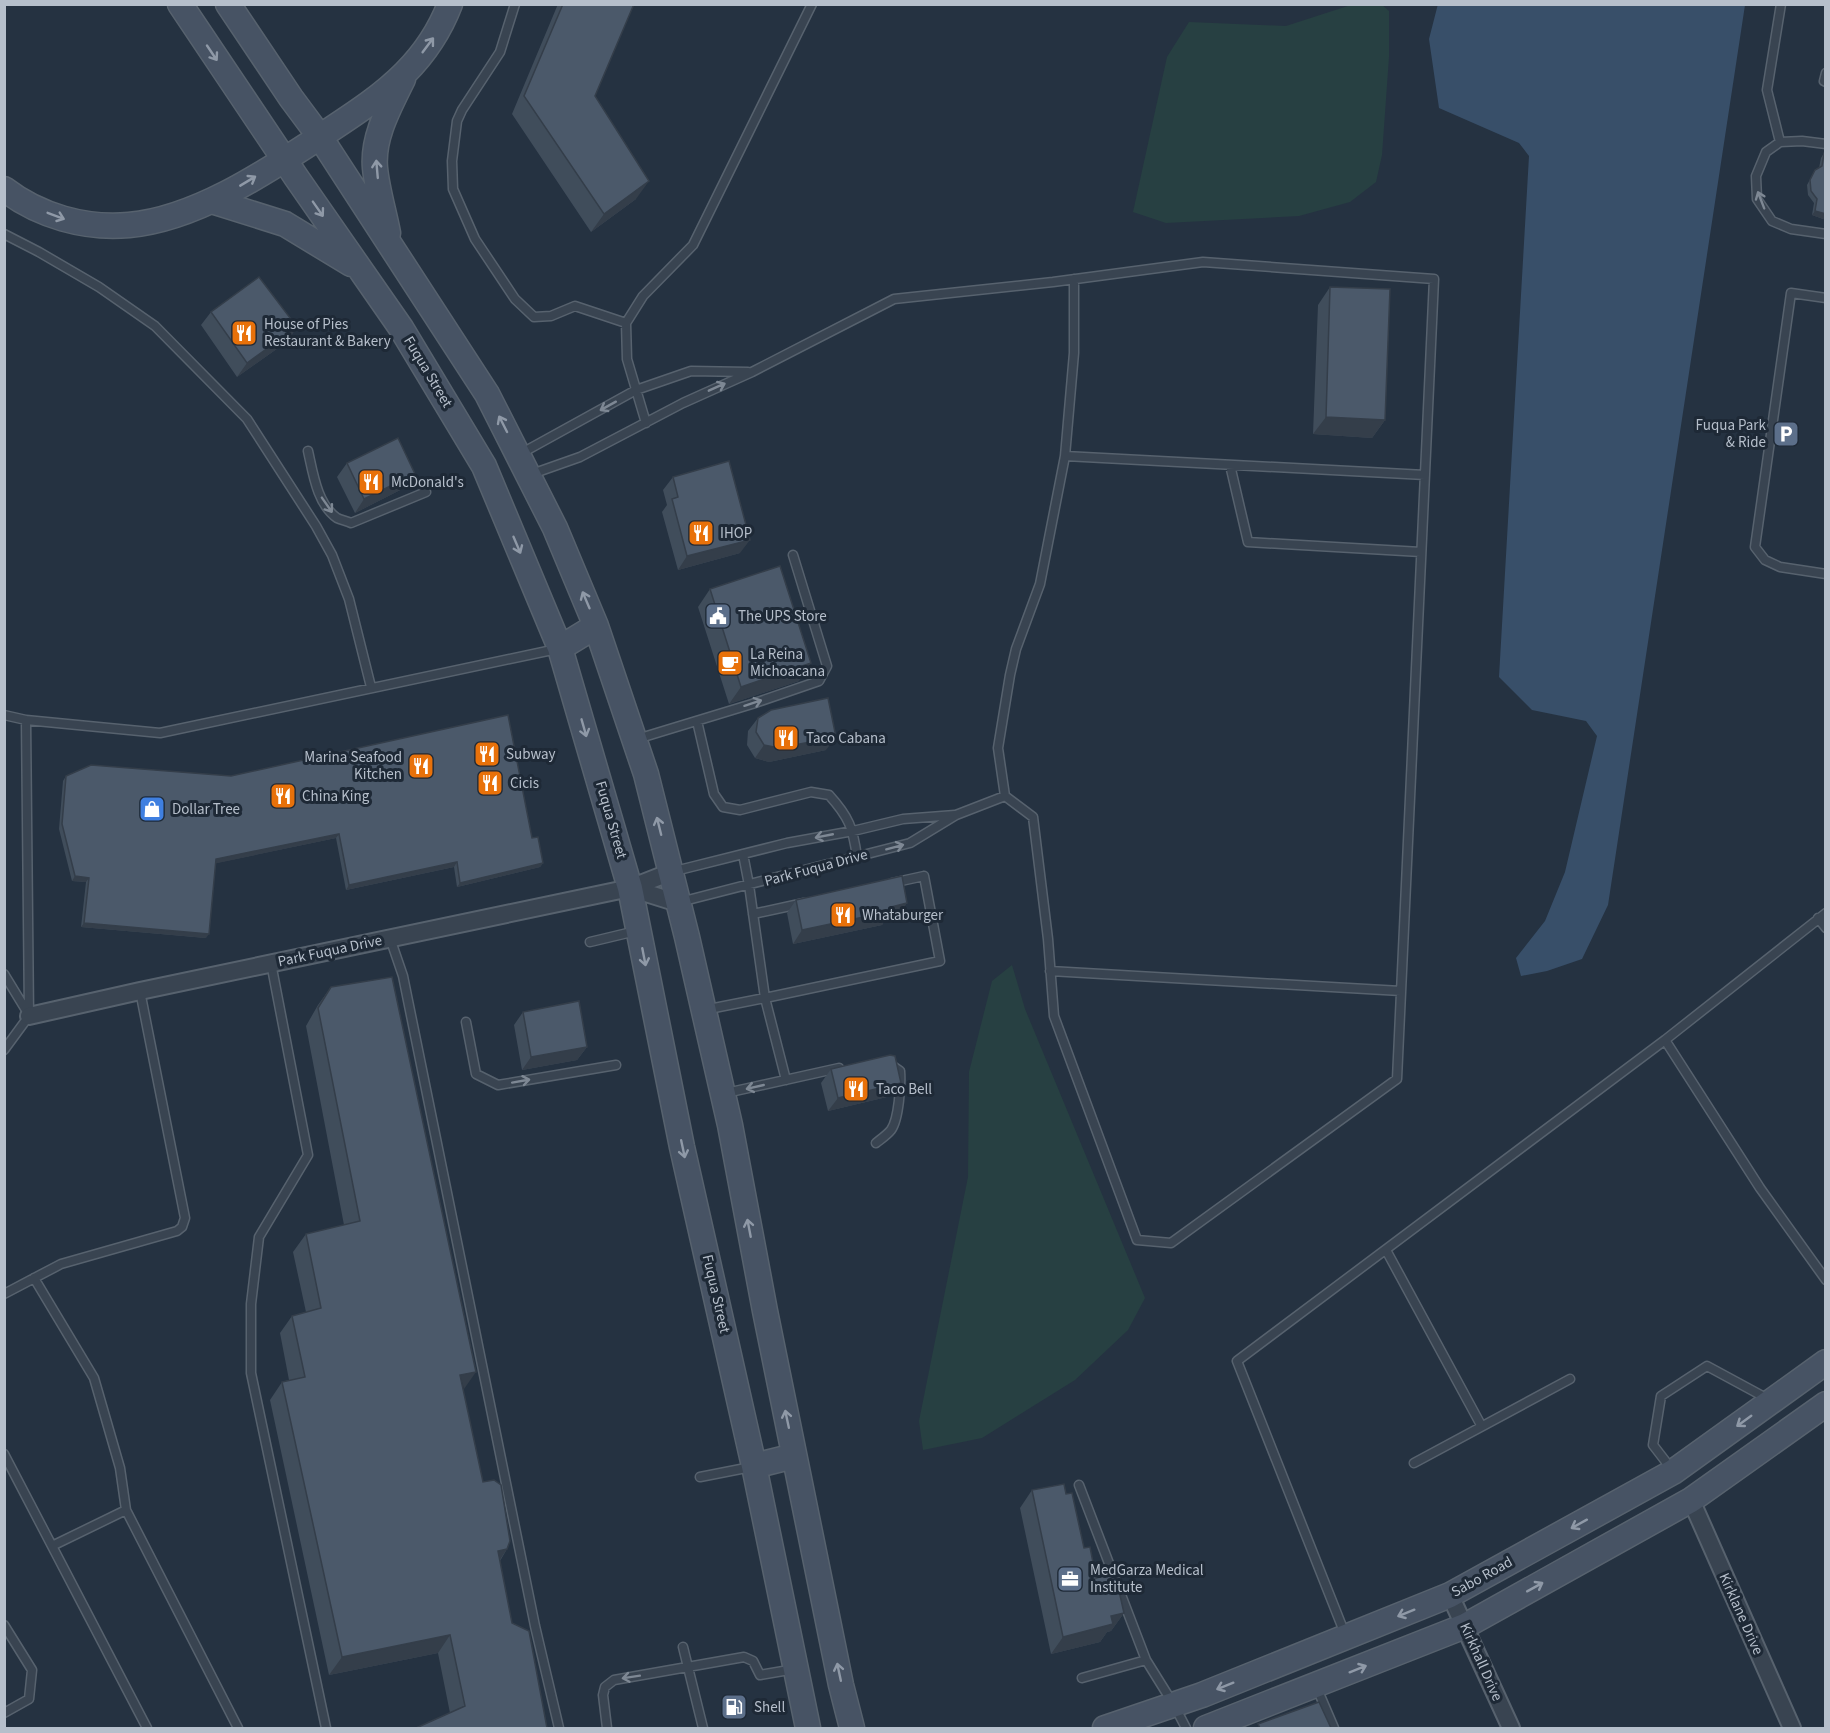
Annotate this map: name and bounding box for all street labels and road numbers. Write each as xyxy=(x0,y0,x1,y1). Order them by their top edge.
street label: Fuqua Street xyxy=(398,332,458,412)
street label: Fuqua Street xyxy=(590,779,632,861)
street label: Park Fuqua Drive xyxy=(762,844,870,892)
street label: Park Fuqua Drive xyxy=(276,930,384,972)
street label: Fuqua Street xyxy=(697,1253,735,1335)
street label: Sabo Road xyxy=(1448,1552,1516,1602)
street label: Kirklane Drive xyxy=(1714,1570,1768,1658)
street label: Kirkhall Drive xyxy=(1454,1619,1508,1705)

